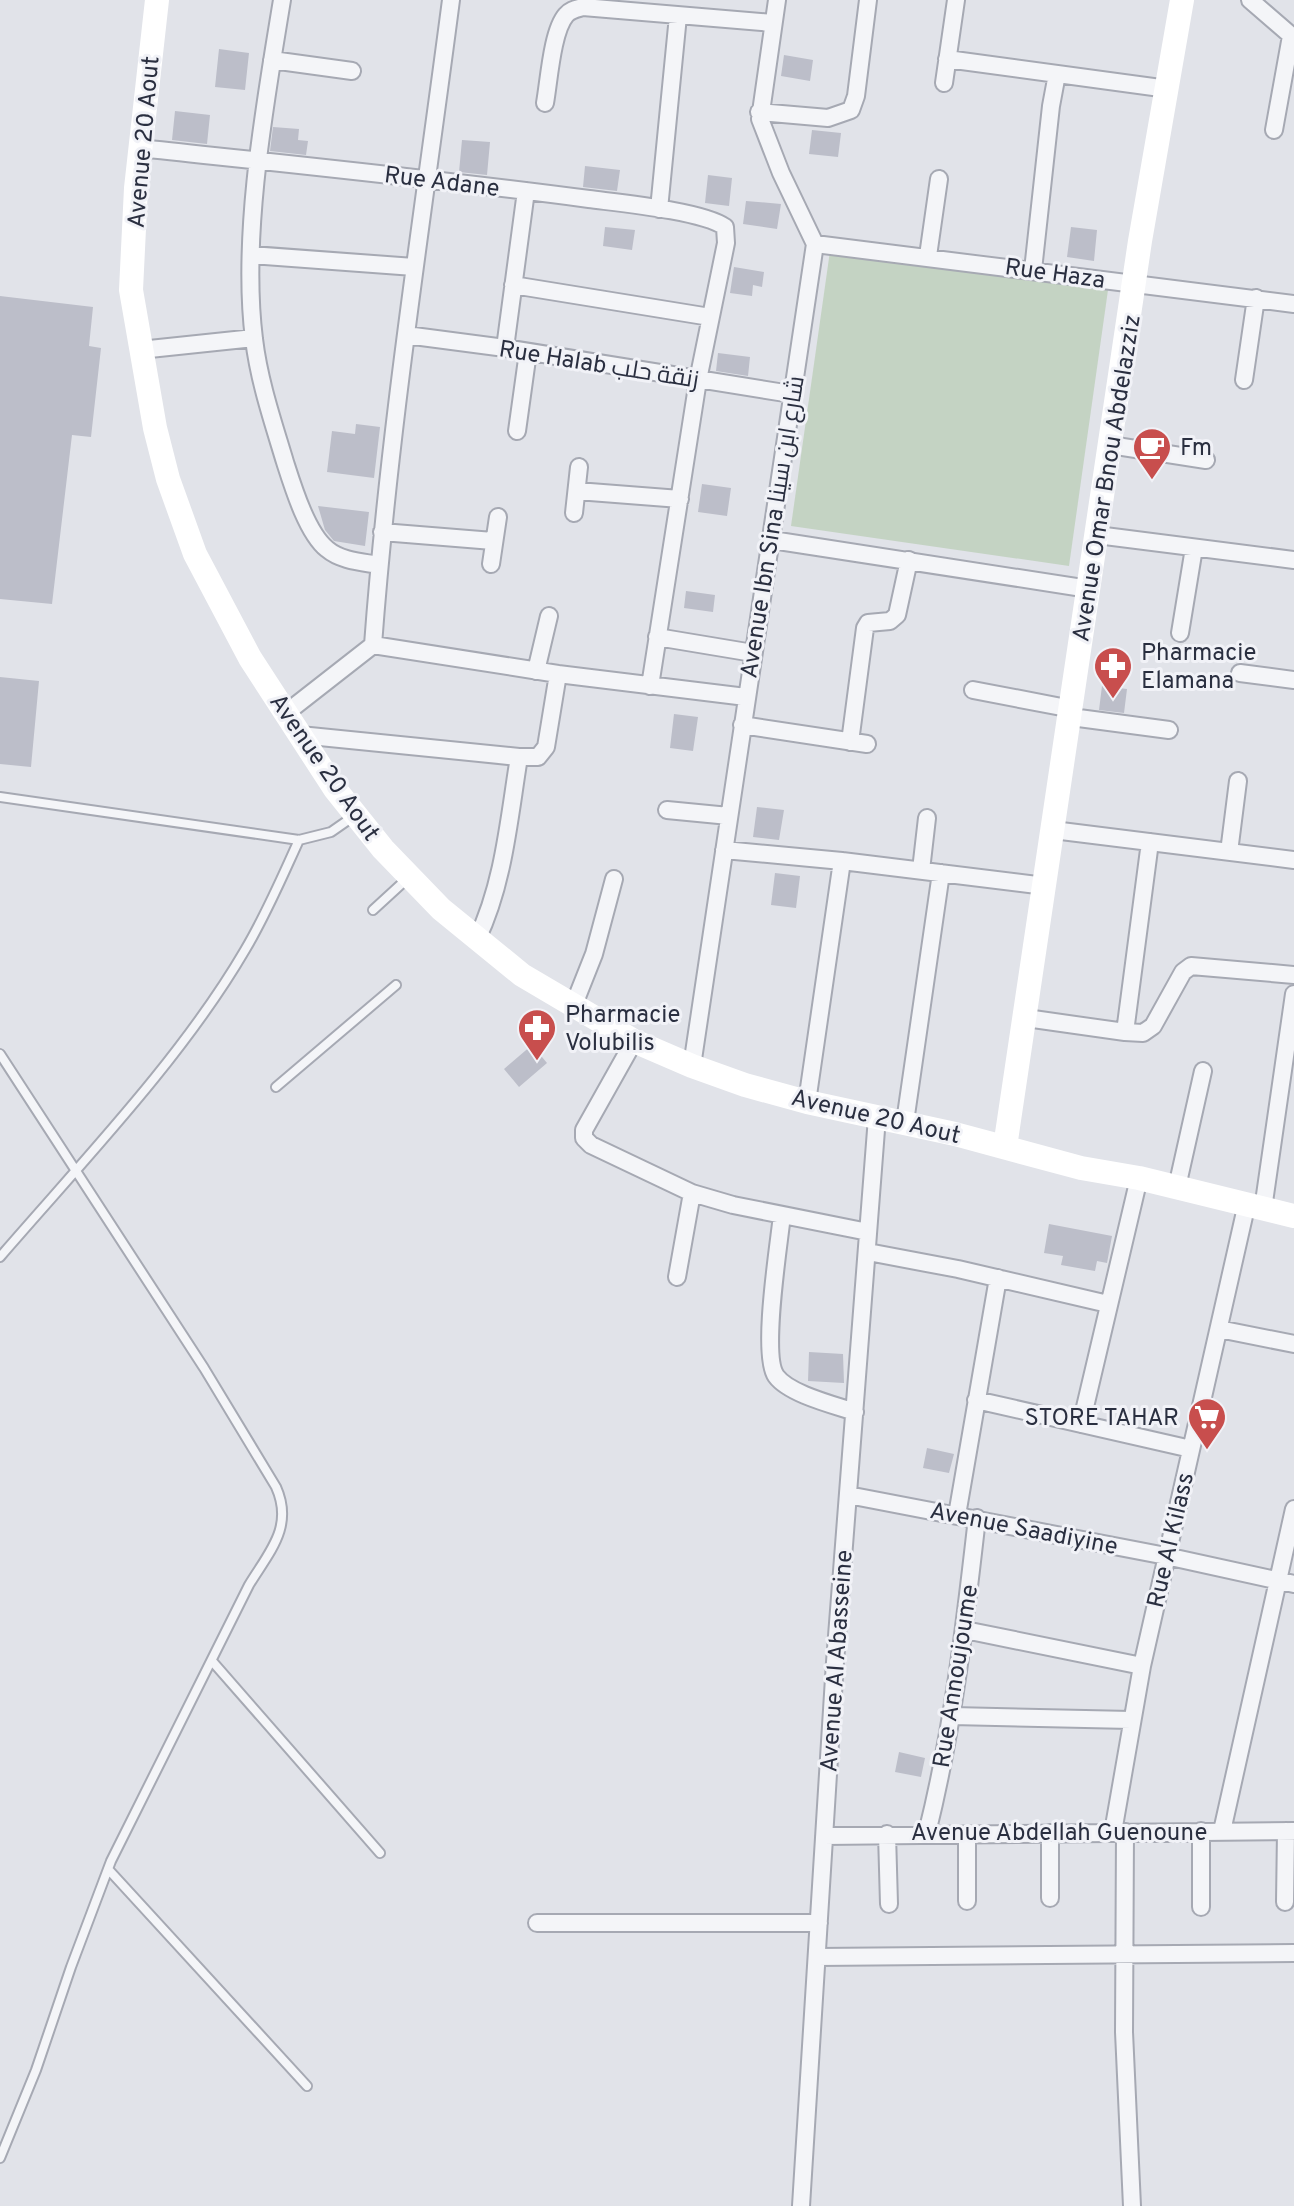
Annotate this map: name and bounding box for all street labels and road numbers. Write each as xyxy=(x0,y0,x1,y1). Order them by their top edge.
street label: Avenue 20 Aout xyxy=(123,55,167,229)
street label: Rue Adane xyxy=(382,161,501,205)
street label: Rue Haza xyxy=(1003,253,1107,297)
street label: Avenue Omar Bnou Abdelazziz xyxy=(1067,312,1149,644)
street label: Rue Halab زنقة حلب xyxy=(496,335,701,397)
street label: Avenue Ibn Sina شارع ابن سينا xyxy=(735,374,813,681)
street label: Avenue 20 Aout xyxy=(262,689,385,847)
street label: Avenue 20 Aout xyxy=(788,1084,963,1152)
street label: Rue Al Kilass xyxy=(1142,1470,1202,1611)
street label: Avenue Saadiyine xyxy=(927,1497,1120,1563)
street label: Avenue Al Abasseine xyxy=(815,1549,861,1773)
street label: Rue Annoujoume xyxy=(928,1583,986,1770)
street label: Avenue Abdellah Guenoune xyxy=(911,1819,1207,1849)

